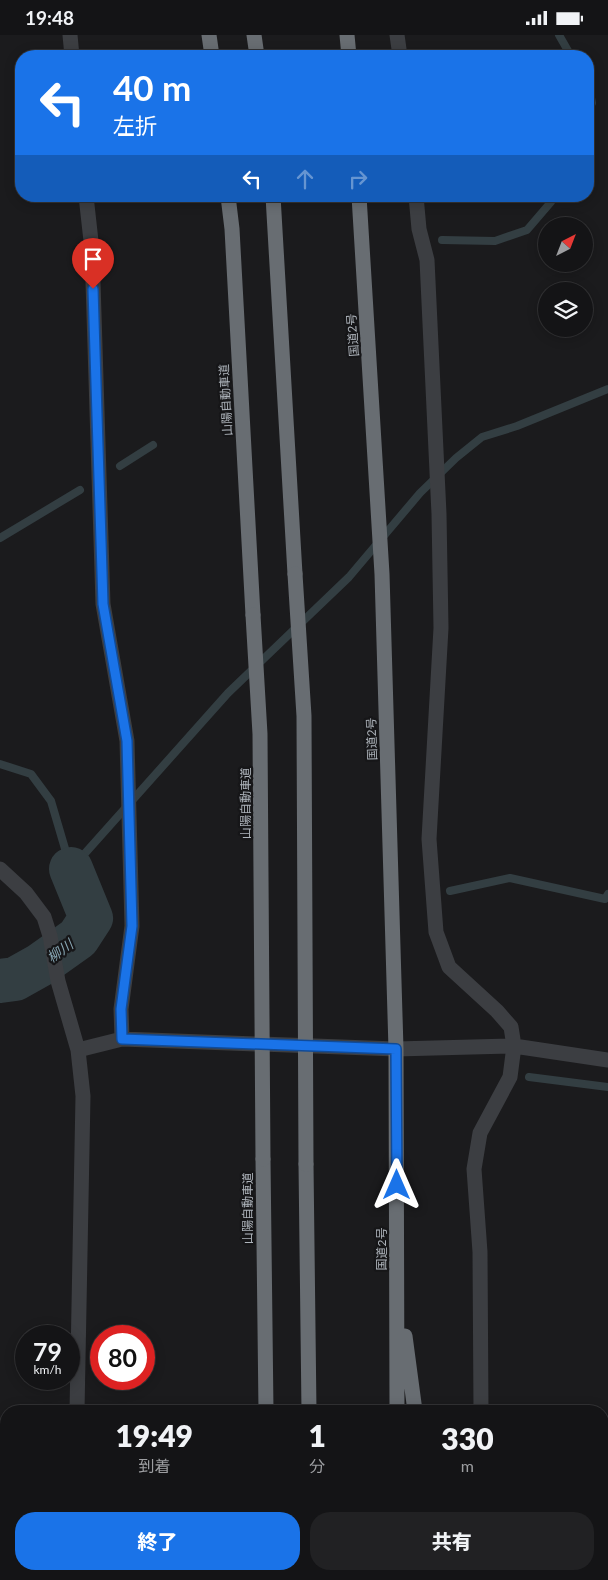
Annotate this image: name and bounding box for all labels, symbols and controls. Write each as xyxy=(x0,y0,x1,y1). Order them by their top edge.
text: 19:48 xyxy=(25,6,74,29)
text: 40 m xyxy=(113,66,191,108)
icon: left xyxy=(30,70,95,135)
text: 左折 xyxy=(113,112,157,139)
icon: left xyxy=(238,165,266,193)
icon: ahead xyxy=(291,165,319,193)
icon: right xyxy=(344,165,372,193)
north arrow xyxy=(538,217,592,273)
map controls xyxy=(538,217,593,337)
pin xyxy=(72,238,114,289)
icon: arrive xyxy=(79,245,107,273)
button: layers xyxy=(538,282,593,337)
street label: 国道2号 xyxy=(344,313,361,357)
street label: 山陽自動車道 xyxy=(216,364,235,436)
street label: 国道2号 xyxy=(363,717,380,761)
street label: 山陽自動車道 xyxy=(238,767,253,839)
water label: 柳川 xyxy=(43,934,78,966)
position arrow xyxy=(370,1158,422,1210)
street label: 山陽自動車道 xyxy=(240,1172,255,1244)
street label: 国道2号 xyxy=(374,1228,389,1270)
speed limit sign: 80 xyxy=(90,1325,155,1390)
text: 79 xyxy=(33,1336,62,1366)
text: km/h xyxy=(33,1362,62,1377)
text: 19:49 xyxy=(115,1417,193,1453)
text: 1 xyxy=(308,1417,326,1453)
text: 330 xyxy=(441,1420,494,1456)
text: 到着 xyxy=(138,1456,170,1475)
text: 分 xyxy=(309,1456,325,1475)
text: m xyxy=(461,1456,474,1475)
button: 終了 xyxy=(15,1512,300,1570)
button: 共有 xyxy=(310,1512,594,1570)

